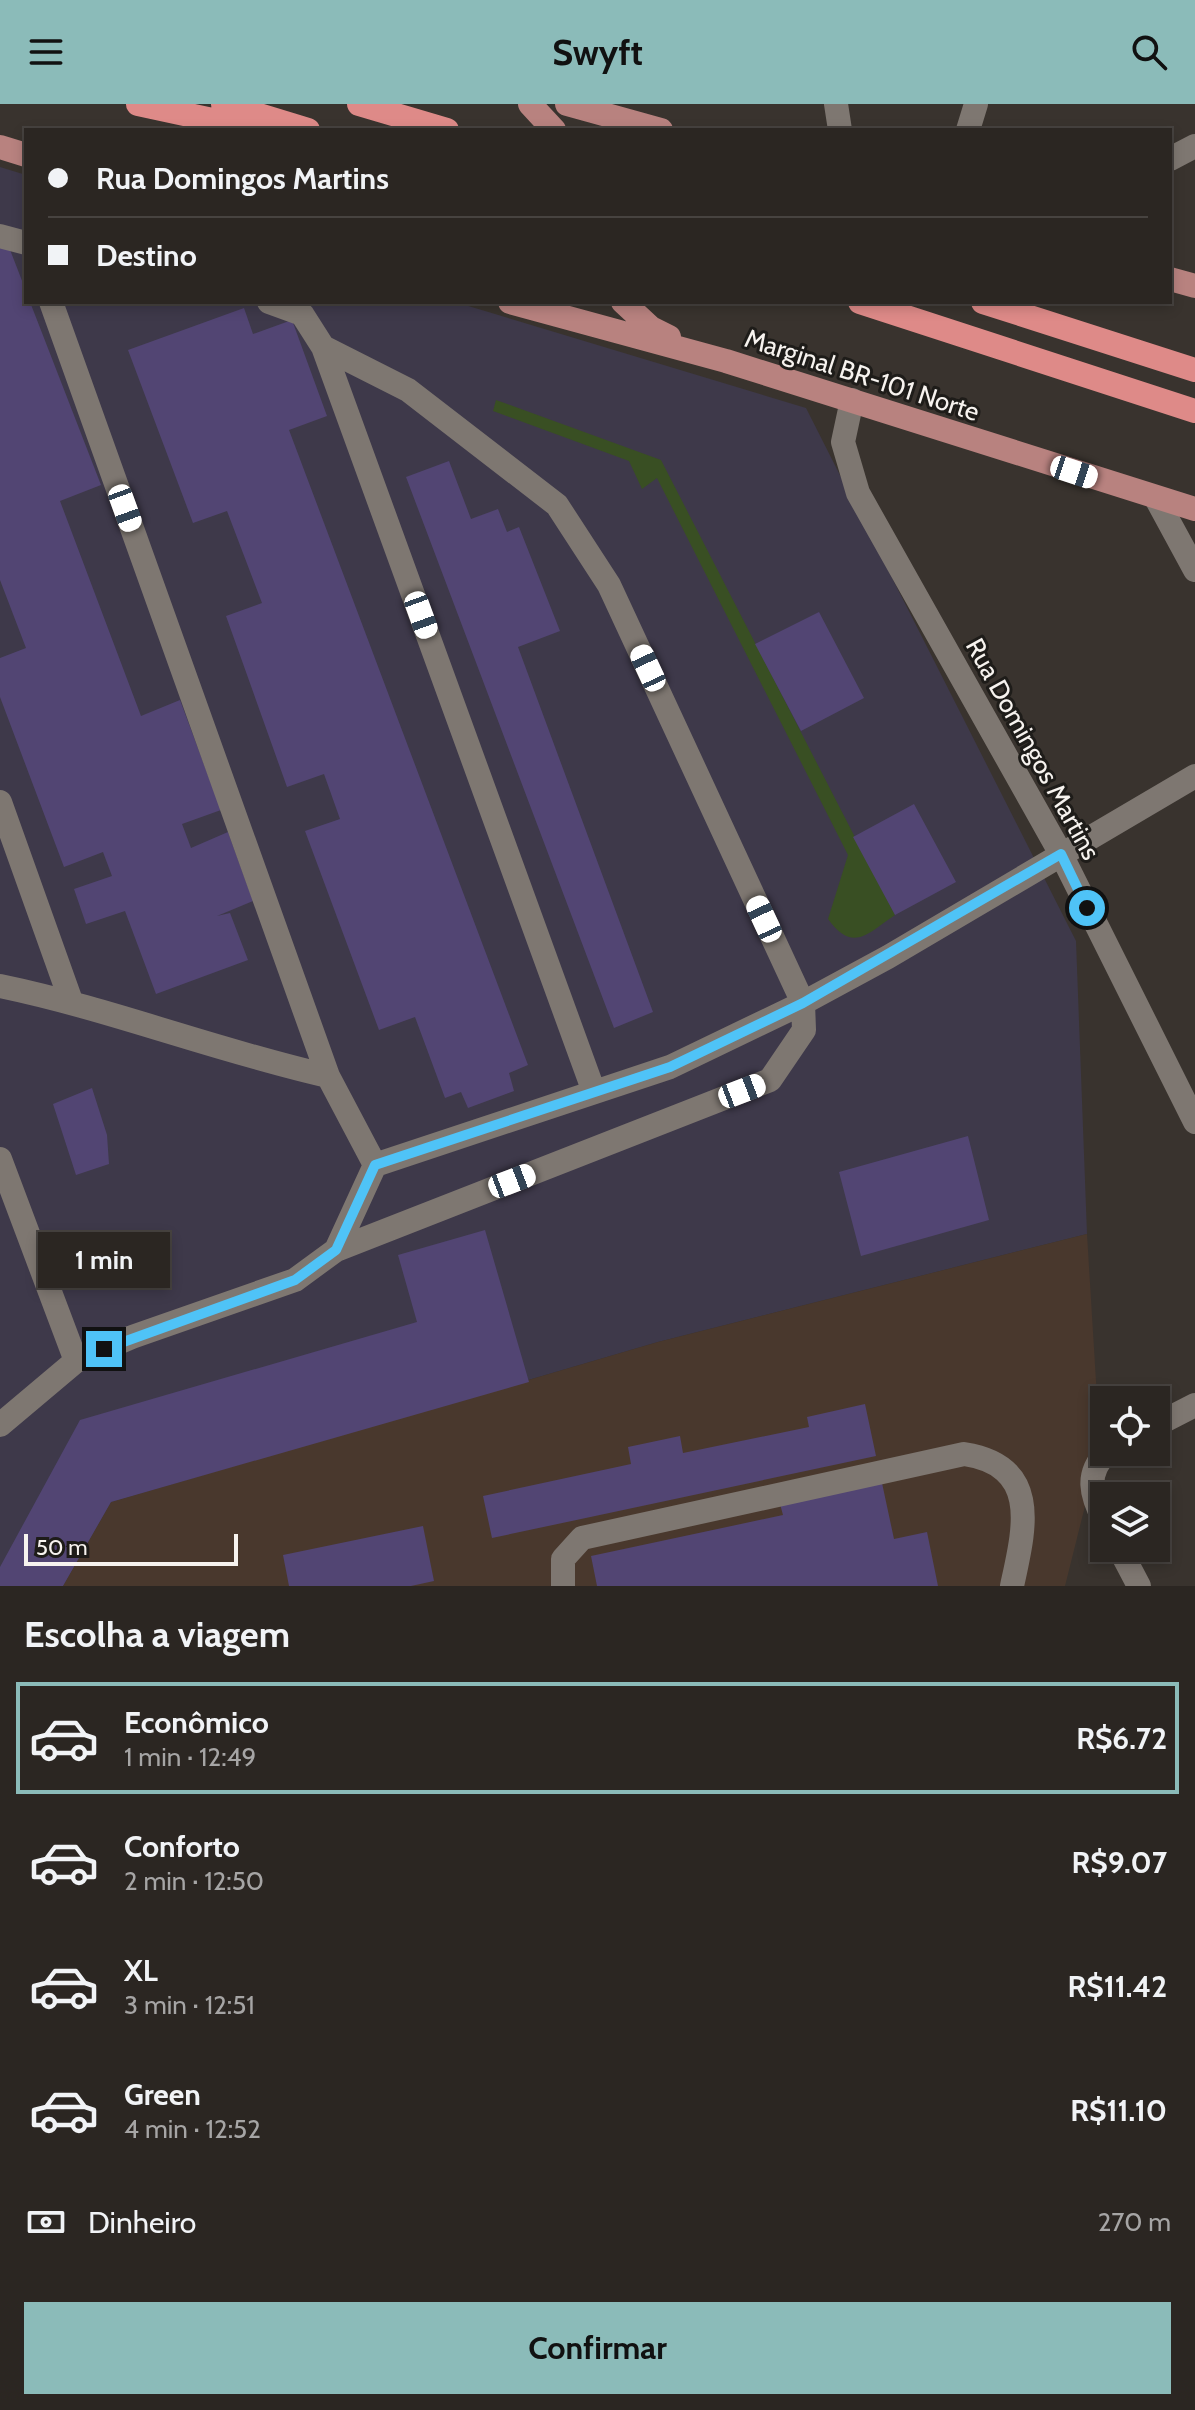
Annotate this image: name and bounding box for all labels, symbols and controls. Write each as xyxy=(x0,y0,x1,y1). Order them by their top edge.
icon: menu xyxy=(24,30,68,74)
text: Swyft xyxy=(552,30,643,74)
icon: search xyxy=(1127,30,1171,74)
text: Rua Domingos Martins xyxy=(96,160,389,197)
text: Destino xyxy=(96,237,197,274)
street label: Marginal BR-101 Norte xyxy=(741,322,983,428)
car xyxy=(1047,453,1101,491)
car xyxy=(106,481,144,535)
car xyxy=(402,588,440,642)
street label: Rua Domingos Martins xyxy=(959,633,1107,866)
car xyxy=(627,641,669,695)
route start xyxy=(1069,890,1105,926)
car xyxy=(743,892,785,946)
car xyxy=(715,1071,769,1111)
car xyxy=(485,1161,539,1201)
callout: 1 min xyxy=(38,1233,170,1289)
text: 1 min xyxy=(75,1244,133,1276)
route end xyxy=(86,1331,122,1367)
map controls xyxy=(1090,1386,1170,1562)
button: locate xyxy=(1090,1386,1170,1466)
button: layers xyxy=(1090,1482,1170,1562)
scale bar xyxy=(24,1530,238,1566)
text: 50 m xyxy=(36,1534,88,1561)
text: Escolha a viagem xyxy=(24,1612,290,1656)
icon: car xyxy=(28,1702,100,1774)
text: Econômico xyxy=(124,1704,269,1741)
text: R$6.72 xyxy=(1076,1720,1167,1757)
text: 1 min · 12:49 xyxy=(124,1741,256,1773)
icon: car xyxy=(28,1826,100,1898)
text: Conforto xyxy=(124,1828,240,1865)
text: R$9.07 xyxy=(1072,1844,1167,1881)
text: 2 min · 12:50 xyxy=(124,1865,264,1897)
icon: car xyxy=(28,1950,100,2022)
text: XL xyxy=(124,1952,158,1989)
text: R$11.42 xyxy=(1068,1968,1167,2005)
text: 3 min · 12:51 xyxy=(124,1989,255,2021)
icon: car xyxy=(28,2074,100,2146)
text: Green xyxy=(124,2076,201,2113)
text: R$11.10 xyxy=(1070,2092,1167,2129)
text: 4 min · 12:52 xyxy=(124,2113,261,2145)
icon: cash xyxy=(24,2200,68,2244)
text: Dinheiro xyxy=(88,2204,196,2241)
text: 270 m xyxy=(1098,2206,1171,2238)
button: Confirmar xyxy=(24,2302,1171,2394)

